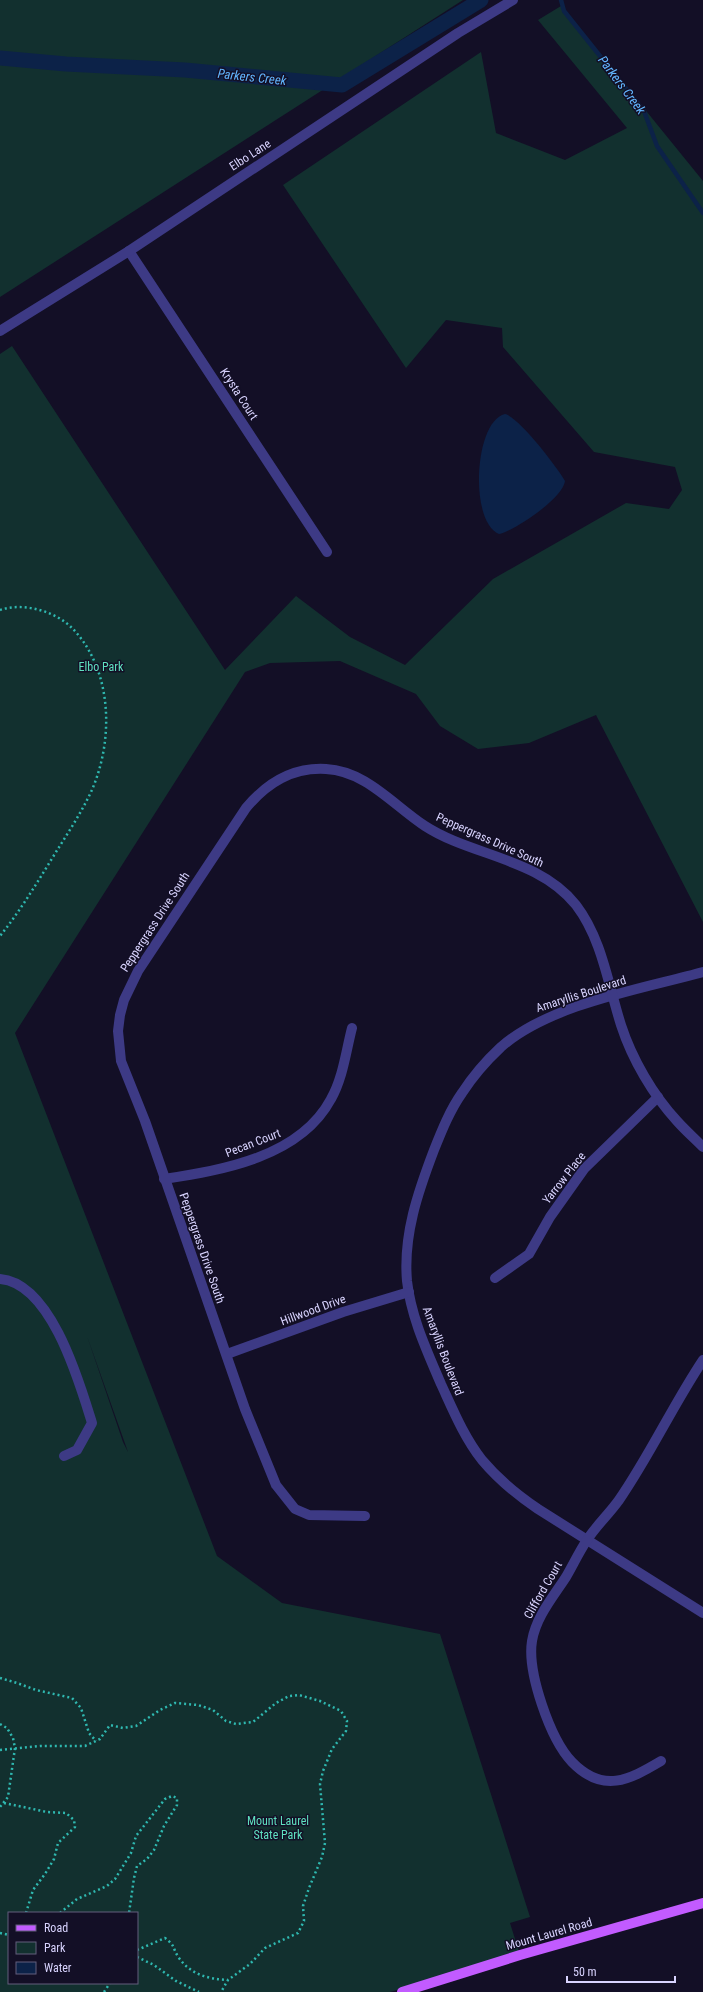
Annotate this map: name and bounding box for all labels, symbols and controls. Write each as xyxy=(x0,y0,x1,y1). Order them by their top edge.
water label: Parkers Creek xyxy=(595,53,649,117)
water label: Parkers Creek xyxy=(217,66,288,88)
street label: Elbo Lane xyxy=(227,136,274,173)
street label: Krysta Court xyxy=(217,365,261,423)
park label: Elbo Park xyxy=(79,660,124,674)
street label: Peppergrass Drive South xyxy=(434,810,546,870)
street label: Peppergrass Drive South xyxy=(118,869,193,974)
street label: Amaryllis Boulevard xyxy=(534,973,628,1015)
street label: Pecan Court xyxy=(223,1126,283,1160)
street label: Yarrow Place xyxy=(539,1149,589,1207)
street label: Peppergrass Drive South xyxy=(176,1191,228,1305)
street label: Hillwood Drive xyxy=(279,1292,348,1328)
street label: Amaryllis Boulevard xyxy=(420,1305,466,1397)
street label: Clifford Court xyxy=(521,1558,565,1621)
park label: Mount Laurel State Park xyxy=(247,1814,309,1842)
legend xyxy=(8,1912,138,1984)
street label: Mount Laurel Road xyxy=(504,1915,594,1953)
text: Road xyxy=(44,1921,68,1935)
text: Park xyxy=(44,1941,66,1955)
scale bar xyxy=(567,1958,675,1984)
text: Water xyxy=(44,1961,72,1975)
text: 50 m xyxy=(573,1965,597,1979)

